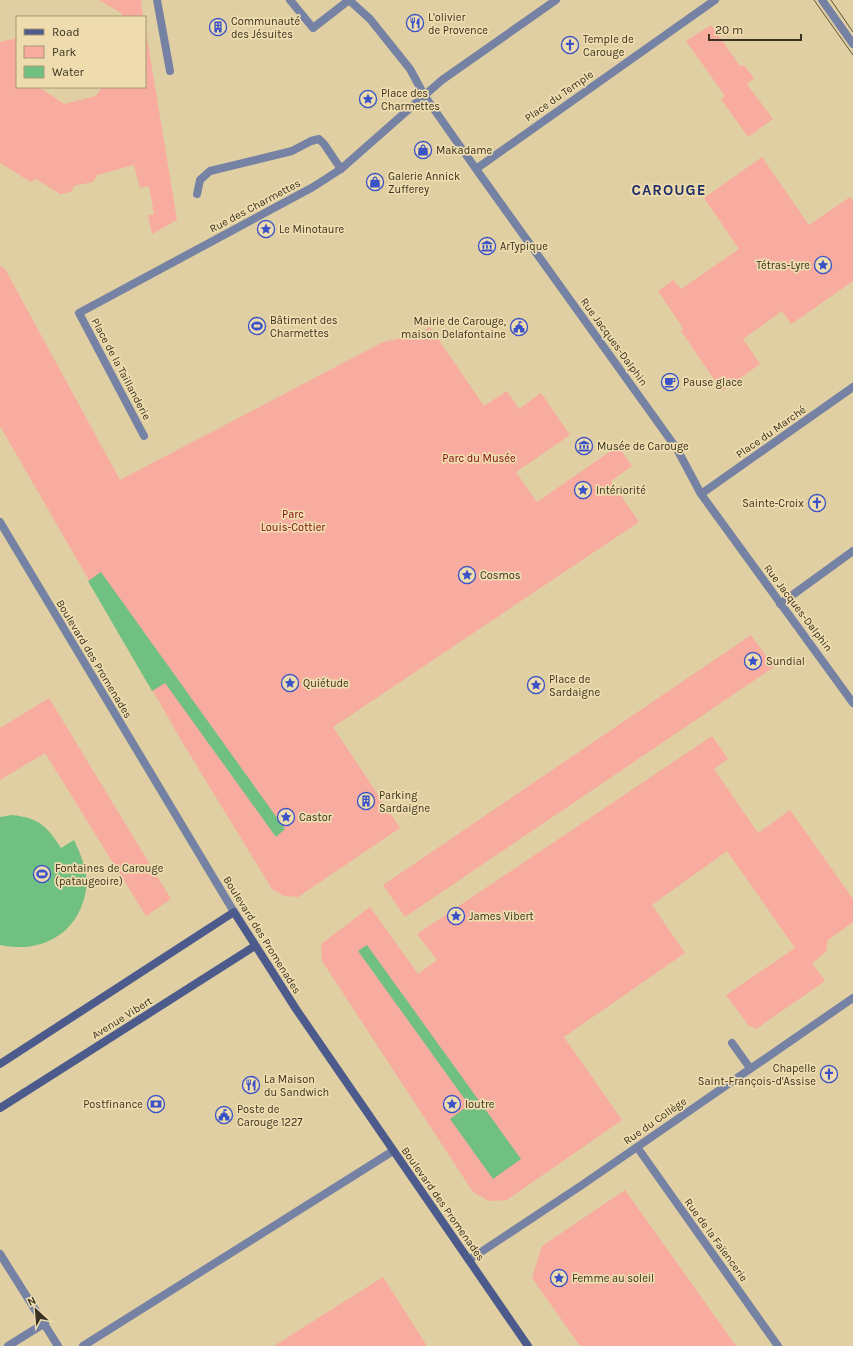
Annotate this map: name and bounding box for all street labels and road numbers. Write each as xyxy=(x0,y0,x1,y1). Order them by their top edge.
street label: Place du Temple xyxy=(522,67,596,124)
street label: Rue des Charmettes xyxy=(207,176,303,236)
street label: Rue Jacques-Dalphin xyxy=(578,295,650,389)
street label: Place de la Taillanderie xyxy=(89,316,154,422)
street label: Place du Marché xyxy=(734,403,809,461)
street label: Rue Jacques-Dalphin xyxy=(761,562,835,654)
street label: Boulevard des Promenades xyxy=(53,597,135,721)
street label: Boulevard des Promenades xyxy=(220,874,304,996)
street label: Avenue Vibert xyxy=(89,994,155,1042)
street label: Rue du Collège xyxy=(621,1094,689,1148)
street label: Boulevard des Promenades xyxy=(399,1145,487,1264)
street label: Rue de la Faïencerie xyxy=(681,1196,751,1284)

